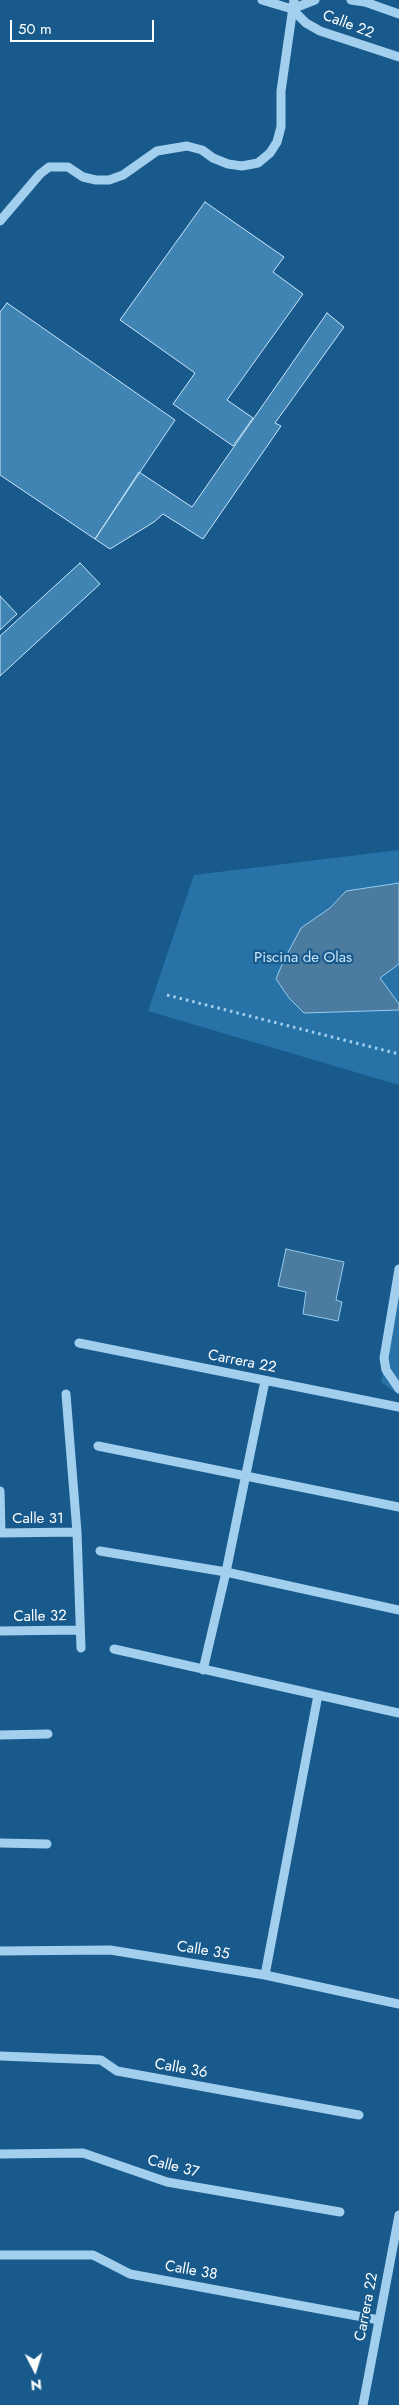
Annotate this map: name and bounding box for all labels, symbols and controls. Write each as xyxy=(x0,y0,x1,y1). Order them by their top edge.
street label: Calle 22 xyxy=(320,7,376,43)
scale bar xyxy=(12,10,156,42)
text: 50 m xyxy=(18,18,52,40)
park label: Piscina de Olas xyxy=(254,949,352,967)
street label: Carrera 22 xyxy=(206,1347,278,1377)
street label: Calle 31 xyxy=(12,1510,64,1528)
street label: Calle 32 xyxy=(13,1608,67,1626)
street label: Calle 35 xyxy=(175,1938,231,1964)
street label: Calle 36 xyxy=(153,2055,209,2083)
street label: Calle 37 xyxy=(145,2152,201,2182)
street label: Calle 38 xyxy=(163,2258,219,2284)
street label: Carrera 22 xyxy=(352,2271,382,2343)
north arrow xyxy=(10,2345,60,2395)
text: N xyxy=(30,2374,43,2395)

